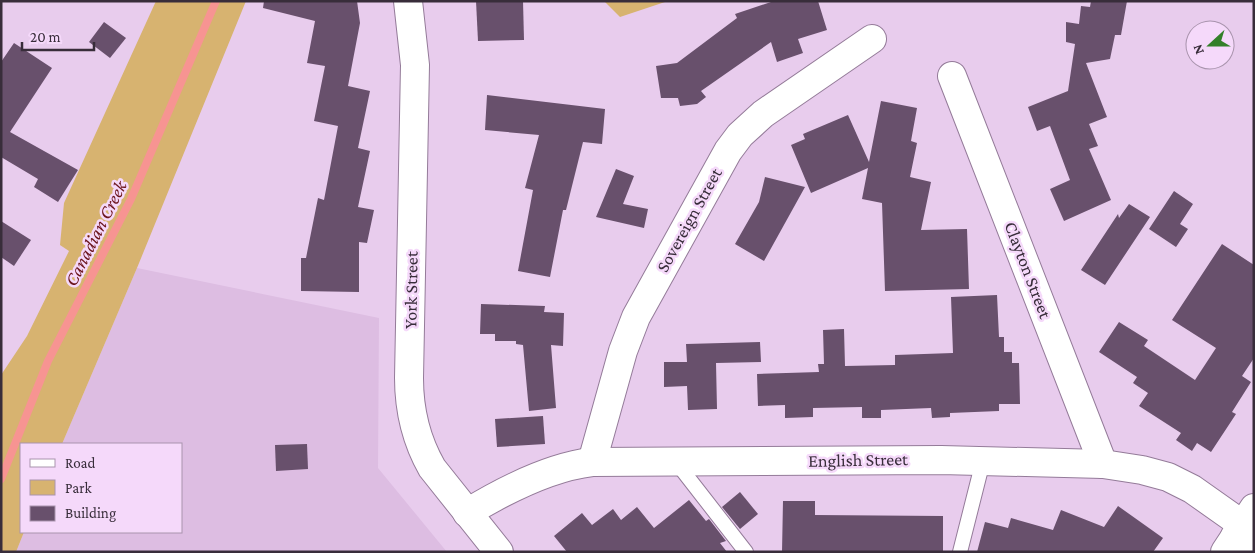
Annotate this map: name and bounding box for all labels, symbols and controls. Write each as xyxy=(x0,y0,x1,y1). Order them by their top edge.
scale bar xyxy=(22,20,95,52)
north arrow xyxy=(1185,20,1235,70)
text: 20 m xyxy=(30,29,61,45)
text: N xyxy=(1189,42,1207,57)
street label: Sovereign Street xyxy=(652,164,726,276)
water label: Canadian Creek xyxy=(60,177,131,289)
street label: Clayton Street xyxy=(1000,219,1056,322)
street label: York Street xyxy=(400,250,422,329)
legend xyxy=(20,443,182,533)
street label: English Street xyxy=(808,449,909,471)
text: Road xyxy=(65,455,96,471)
text: Park xyxy=(65,480,92,496)
text: Building xyxy=(65,505,116,522)

